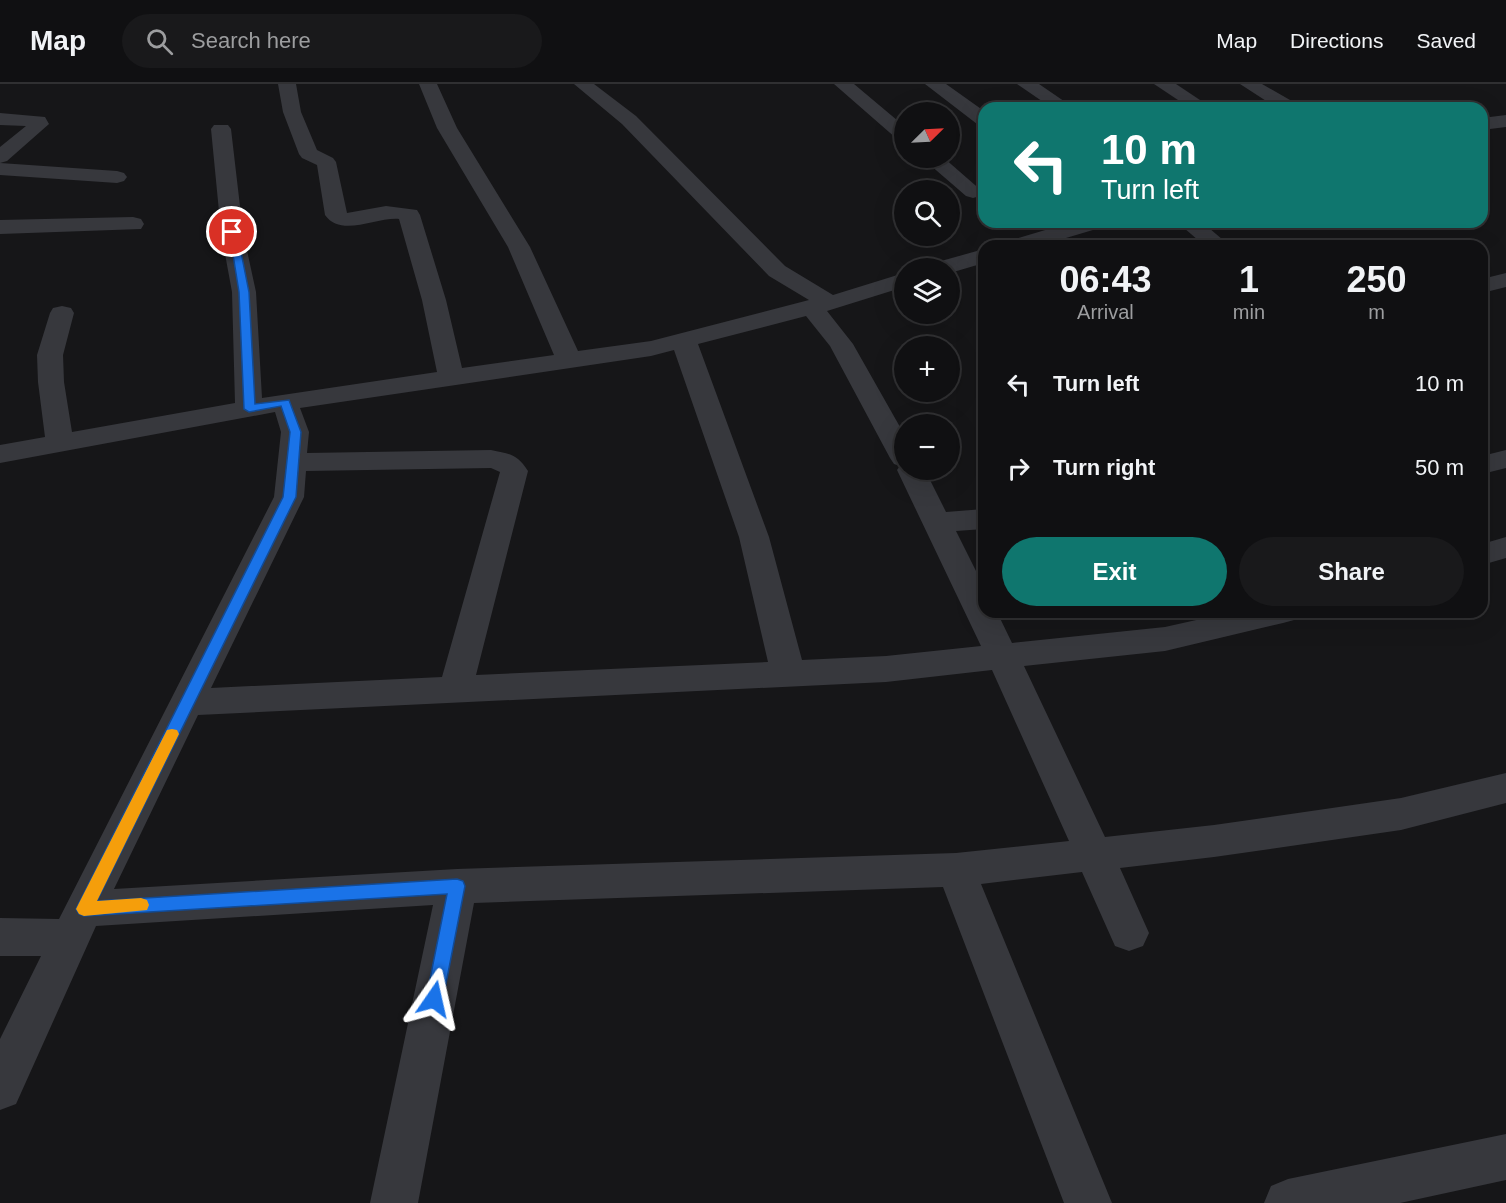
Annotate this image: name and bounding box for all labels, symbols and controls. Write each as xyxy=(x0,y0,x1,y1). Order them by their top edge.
search box xyxy=(122,14,542,68)
text: Map xyxy=(30,25,86,56)
icon: search xyxy=(143,25,176,58)
text: Search here xyxy=(191,28,311,53)
text: Map xyxy=(1216,29,1257,52)
text: Directions xyxy=(1290,29,1383,52)
text: Saved xyxy=(1416,29,1476,52)
north arrow xyxy=(894,102,960,168)
map controls xyxy=(894,102,960,480)
icon: left xyxy=(1002,126,1080,204)
text: 10 m xyxy=(1101,126,1197,173)
text: Turn left xyxy=(1101,175,1199,205)
button: search xyxy=(894,180,960,246)
pin xyxy=(206,206,257,257)
icon: arrive xyxy=(215,215,248,248)
button: layers xyxy=(894,258,960,324)
text: 06:43 xyxy=(1059,259,1151,300)
text: 1 xyxy=(1239,259,1259,300)
text: 250 xyxy=(1346,259,1407,300)
text: Arrival xyxy=(1077,301,1134,323)
text: min xyxy=(1233,301,1265,323)
text: m xyxy=(1368,301,1385,323)
button: + xyxy=(894,336,960,402)
icon: left xyxy=(1002,368,1035,401)
text: Turn left xyxy=(1053,371,1139,396)
text: 10 m xyxy=(1415,371,1464,396)
button: − xyxy=(894,414,960,480)
icon: right xyxy=(1002,452,1035,485)
text: Turn right xyxy=(1053,455,1155,480)
text: 50 m xyxy=(1415,455,1464,480)
button: Exit xyxy=(1002,537,1227,606)
button: Share xyxy=(1239,537,1464,606)
position arrow xyxy=(402,967,466,1031)

